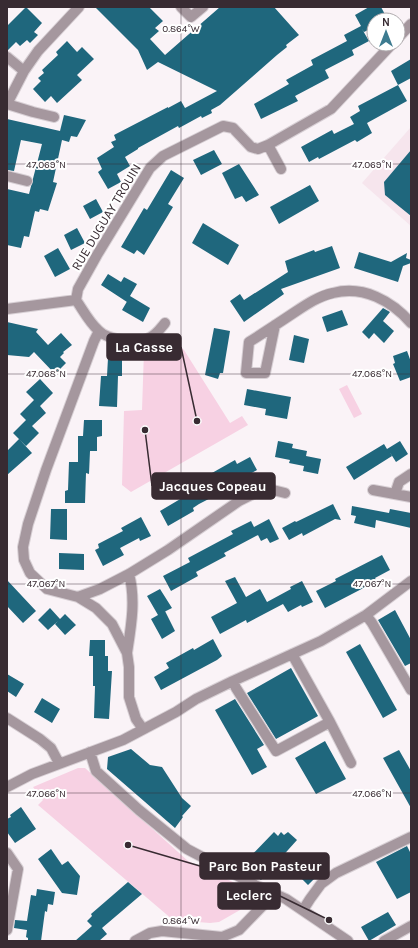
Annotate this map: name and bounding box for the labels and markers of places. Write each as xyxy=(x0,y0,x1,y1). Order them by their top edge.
callout: La Casse xyxy=(107,334,181,360)
callout: Jacques Copeau xyxy=(152,473,275,499)
callout: Parc Bon Pasteur xyxy=(200,853,329,879)
callout: Leclerc xyxy=(218,883,280,909)

